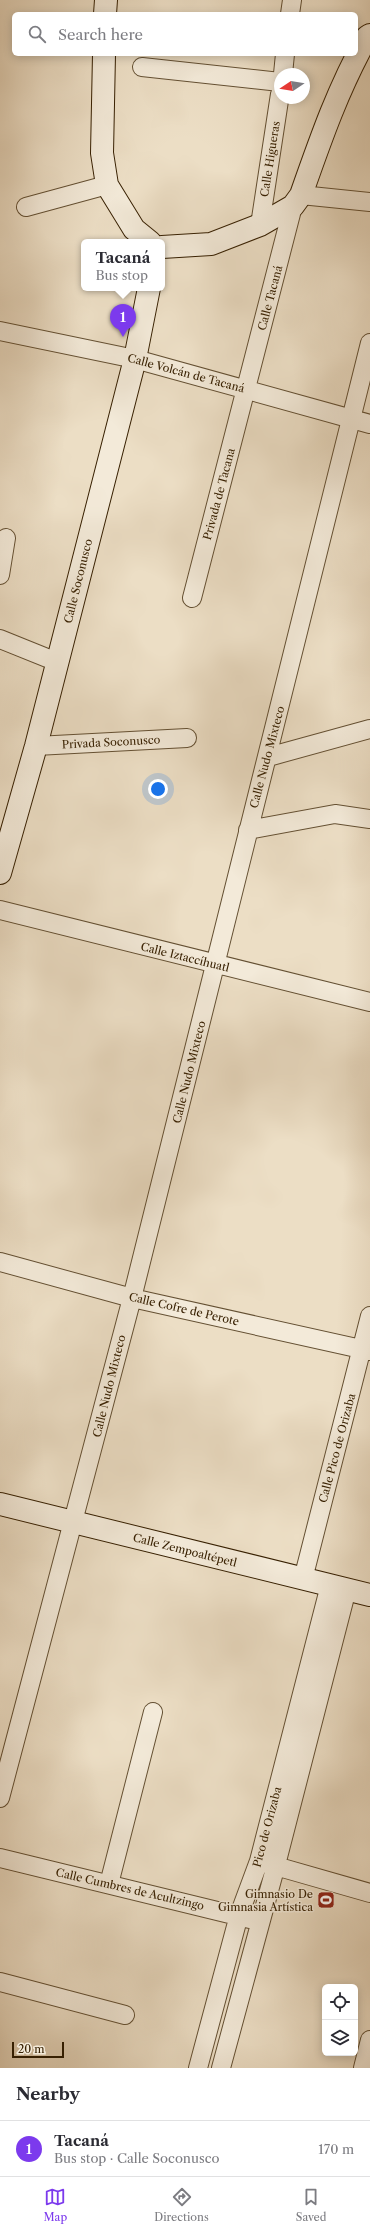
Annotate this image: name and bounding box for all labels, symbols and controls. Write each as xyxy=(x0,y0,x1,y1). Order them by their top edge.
search box xyxy=(12,12,358,56)
icon: search xyxy=(26,23,48,45)
text: Search here xyxy=(58,25,143,44)
north arrow xyxy=(274,68,310,104)
street label: Calle Higueras xyxy=(257,120,283,198)
popup xyxy=(81,239,165,291)
text: Tacaná xyxy=(96,248,150,267)
street label: Calle Tacaná xyxy=(255,264,285,332)
text: Bus stop xyxy=(96,267,148,283)
pin: 1 xyxy=(110,304,136,337)
street label: Calle Volcán de Tacaná xyxy=(126,351,246,395)
street label: Privada de Tacana xyxy=(200,446,238,542)
street label: Calle Soconusco xyxy=(61,537,95,625)
street label: Calle Nudo Mixteco xyxy=(247,704,287,810)
street label: Privada Soconusco xyxy=(61,732,161,752)
your location xyxy=(148,779,168,799)
street label: Calle Iztaccíhuatl xyxy=(139,939,232,975)
street label: Calle Nudo Mixteco xyxy=(169,1019,209,1125)
street label: Calle Cofre de Perote xyxy=(127,1289,241,1329)
street label: Calle Nudo Mixteco xyxy=(89,1333,129,1439)
street label: Calle Pico de Orizaba xyxy=(316,1392,358,1504)
street label: Calle Zempoaltépetl xyxy=(132,1530,239,1570)
street label: Pico de Orizaba xyxy=(250,1785,285,1869)
street label: Calle Cumbres de Acultzingo xyxy=(54,1865,206,1913)
place label: Gimnasio De Gimnasia Artística xyxy=(218,1887,313,1914)
sports icon: Gimnasio De Gimnasia Artística xyxy=(316,1890,336,1910)
map controls xyxy=(322,1984,358,2056)
button: locate xyxy=(322,1984,358,2020)
button: layers xyxy=(322,2020,358,2056)
scale bar xyxy=(12,2040,64,2059)
text: 20 m xyxy=(18,2042,44,2056)
text: Nearby xyxy=(16,2084,80,2104)
text: Tacaná xyxy=(54,2131,109,2150)
text: 1 xyxy=(26,2141,32,2157)
text: 170 m xyxy=(318,2141,354,2157)
text: Bus stop · Calle Soconusco xyxy=(54,2150,219,2166)
tab: Map xyxy=(44,2186,67,2224)
tab: Directions xyxy=(154,2186,209,2224)
tab: Saved xyxy=(296,2186,326,2224)

